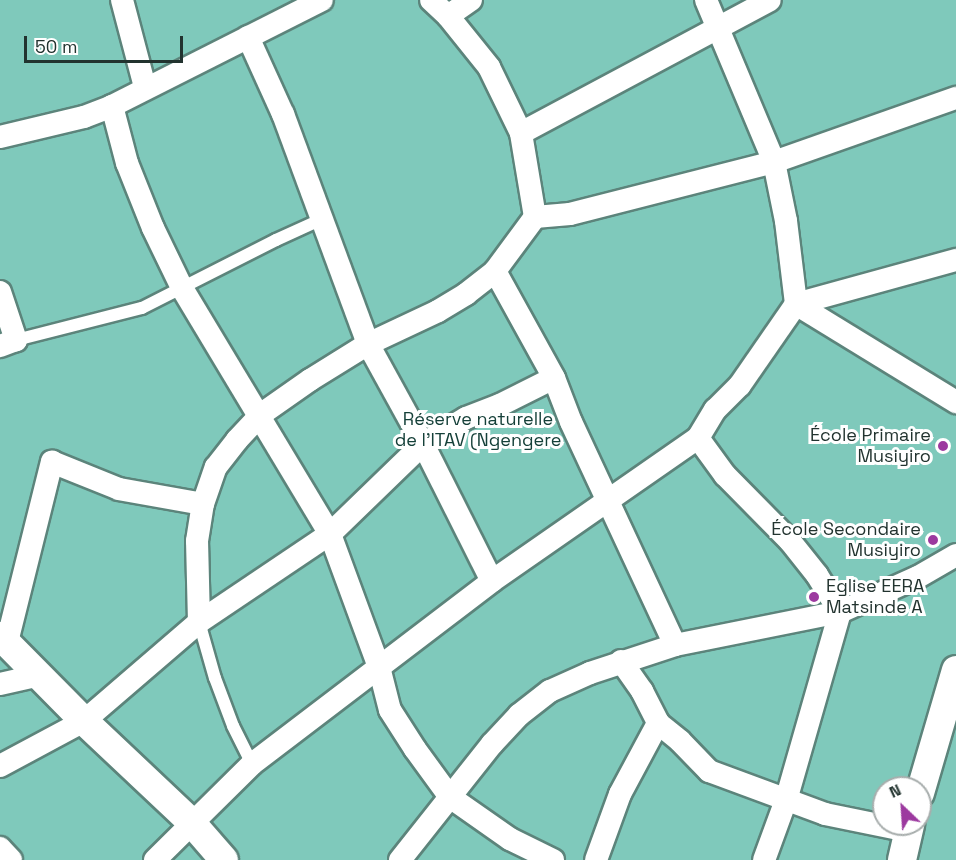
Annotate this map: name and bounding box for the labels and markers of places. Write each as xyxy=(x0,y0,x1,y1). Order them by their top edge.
place label: École Primaire Musiyiro xyxy=(810,425,931,468)
marker: École Primaire Musiyiro xyxy=(936,439,950,453)
place label: École Secondaire Musiyiro xyxy=(771,519,921,562)
marker: École Secondaire Musiyiro xyxy=(926,533,940,547)
place label: Eglise EERA Matsinde A xyxy=(826,576,924,618)
marker: Eglise EERA Matsinde A xyxy=(807,590,821,604)

